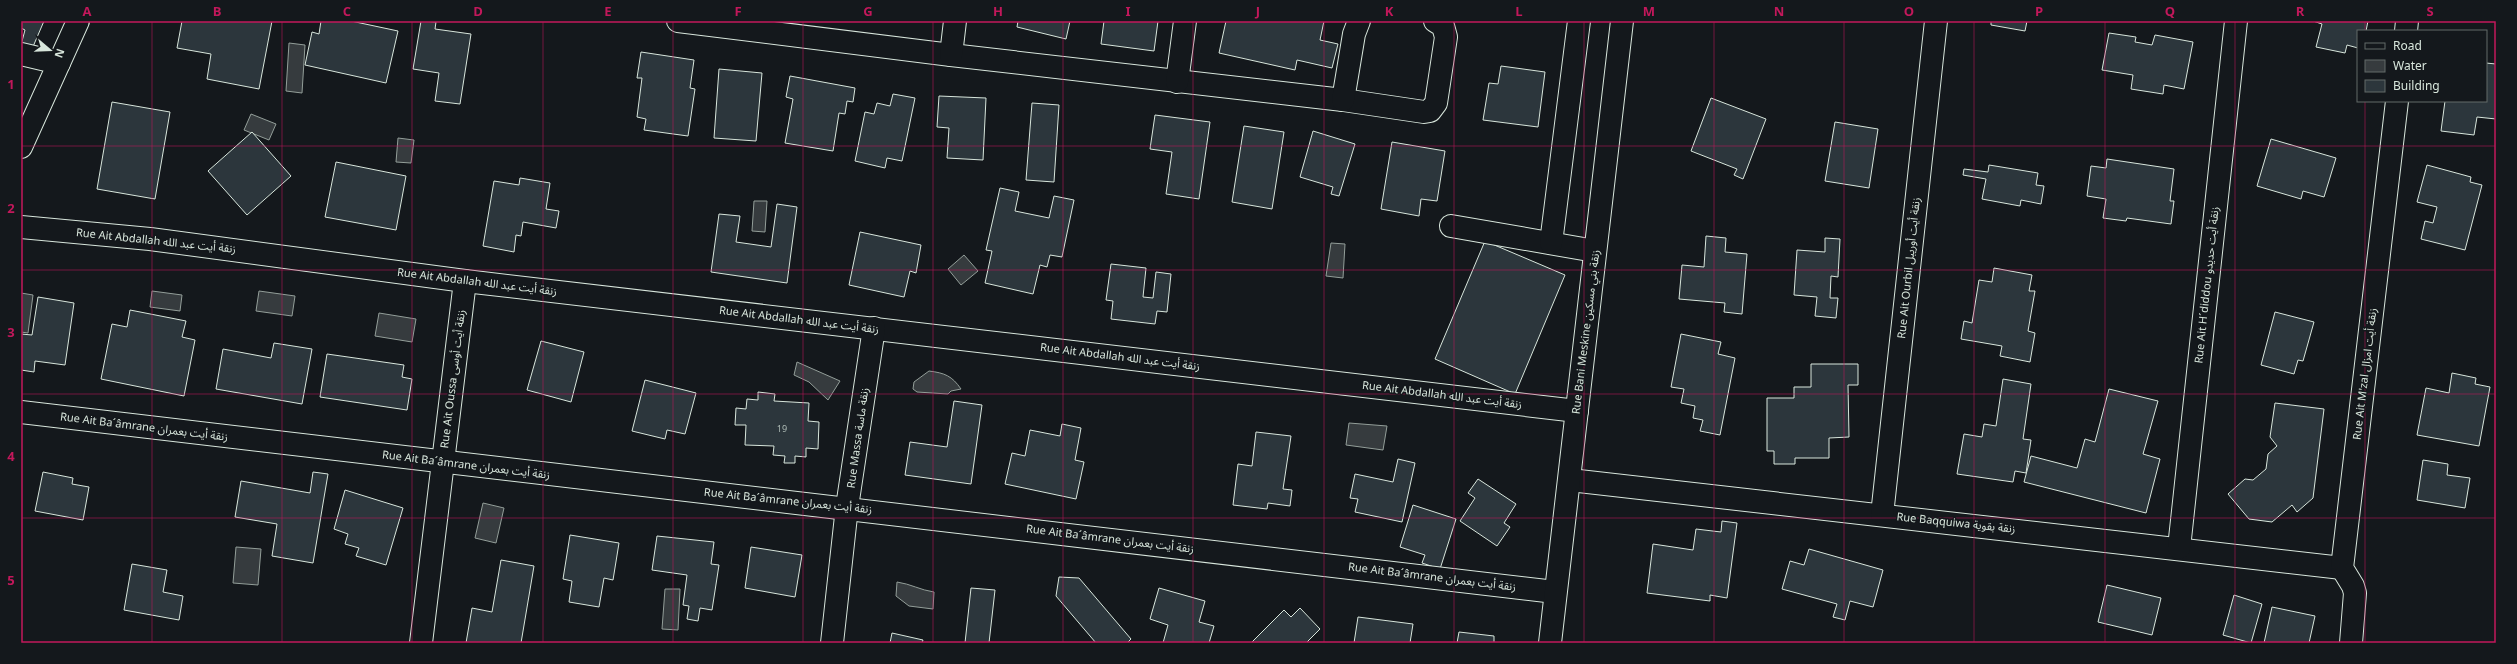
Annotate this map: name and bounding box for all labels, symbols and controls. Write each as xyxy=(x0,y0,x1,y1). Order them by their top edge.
text: A xyxy=(83,0,92,26)
text: B xyxy=(213,0,222,26)
text: C xyxy=(343,0,351,26)
text: D xyxy=(473,0,483,26)
text: E xyxy=(604,0,612,26)
text: F xyxy=(734,0,742,26)
text: G xyxy=(863,0,873,26)
text: H xyxy=(993,0,1003,26)
text: I xyxy=(1125,0,1131,26)
text: J xyxy=(1255,0,1260,26)
text: K xyxy=(1385,0,1394,26)
text: L xyxy=(1515,0,1523,26)
text: M xyxy=(1643,0,1655,26)
text: N xyxy=(1774,0,1784,26)
text: O xyxy=(1904,0,1914,26)
text: P xyxy=(2035,0,2043,26)
text: Q xyxy=(2165,0,2175,26)
text: R xyxy=(2296,0,2305,26)
text: S xyxy=(2426,0,2434,26)
north arrow xyxy=(30,30,70,70)
legend xyxy=(2357,30,2487,102)
text: Road xyxy=(2393,34,2422,59)
text: N xyxy=(47,45,71,61)
text: Water xyxy=(2393,54,2427,79)
text: 1 xyxy=(7,71,15,99)
text: Building xyxy=(2393,74,2440,99)
text: 2 xyxy=(7,195,15,223)
street label: Rue Ait Ourbil زنقة أيت أوريبل xyxy=(1890,196,1928,340)
street label: Rue Ait H´diddou زنقة أيت حديدو xyxy=(2187,205,2227,365)
street label: Rue Ait Abdallah زنقة أيت عبد الله xyxy=(75,221,237,261)
street label: Rue Bani Meskine زنقة بني مسكين xyxy=(1565,249,1607,415)
street label: Rue Ait Abdallah زنقة أيت عبد الله xyxy=(396,261,558,303)
street label: Rue Ait Abdallah زنقة أيت عبد الله xyxy=(718,299,880,341)
street label: Rue Ait M'zal زنقة أيت امزال xyxy=(2345,307,2385,441)
street label: Rue Ait Oussa زنقة أيت أوسى xyxy=(433,308,473,450)
text: 3 xyxy=(7,319,15,347)
street label: Rue Ait Abdallah زنقة أيت عبد الله xyxy=(1039,336,1201,378)
street label: Rue Ait Abdallah زنقة أيت عبد الله xyxy=(1361,374,1523,416)
street label: Rue Massa زنقة ماسة xyxy=(840,386,876,490)
street label: Rue Ait Ba´âmrane زنقة أيت بعمران xyxy=(59,405,229,449)
house number: 19 xyxy=(777,420,787,439)
text: 4 xyxy=(7,443,15,471)
street label: Rue Ait Ba´âmrane زنقة أيت بعمران xyxy=(381,443,551,487)
street label: Rue Ait Ba´âmrane زنقة أيت بعمران xyxy=(703,481,873,521)
street label: Rue Baqquiwa زنقة بقوية xyxy=(1895,505,2017,541)
street label: Rue Ait Ba´âmrane زنقة أيت بعمران xyxy=(1025,517,1195,561)
street label: Rue Ait Ba´âmrane زنقة أيت بعمران xyxy=(1347,555,1517,599)
text: 5 xyxy=(7,567,15,595)

